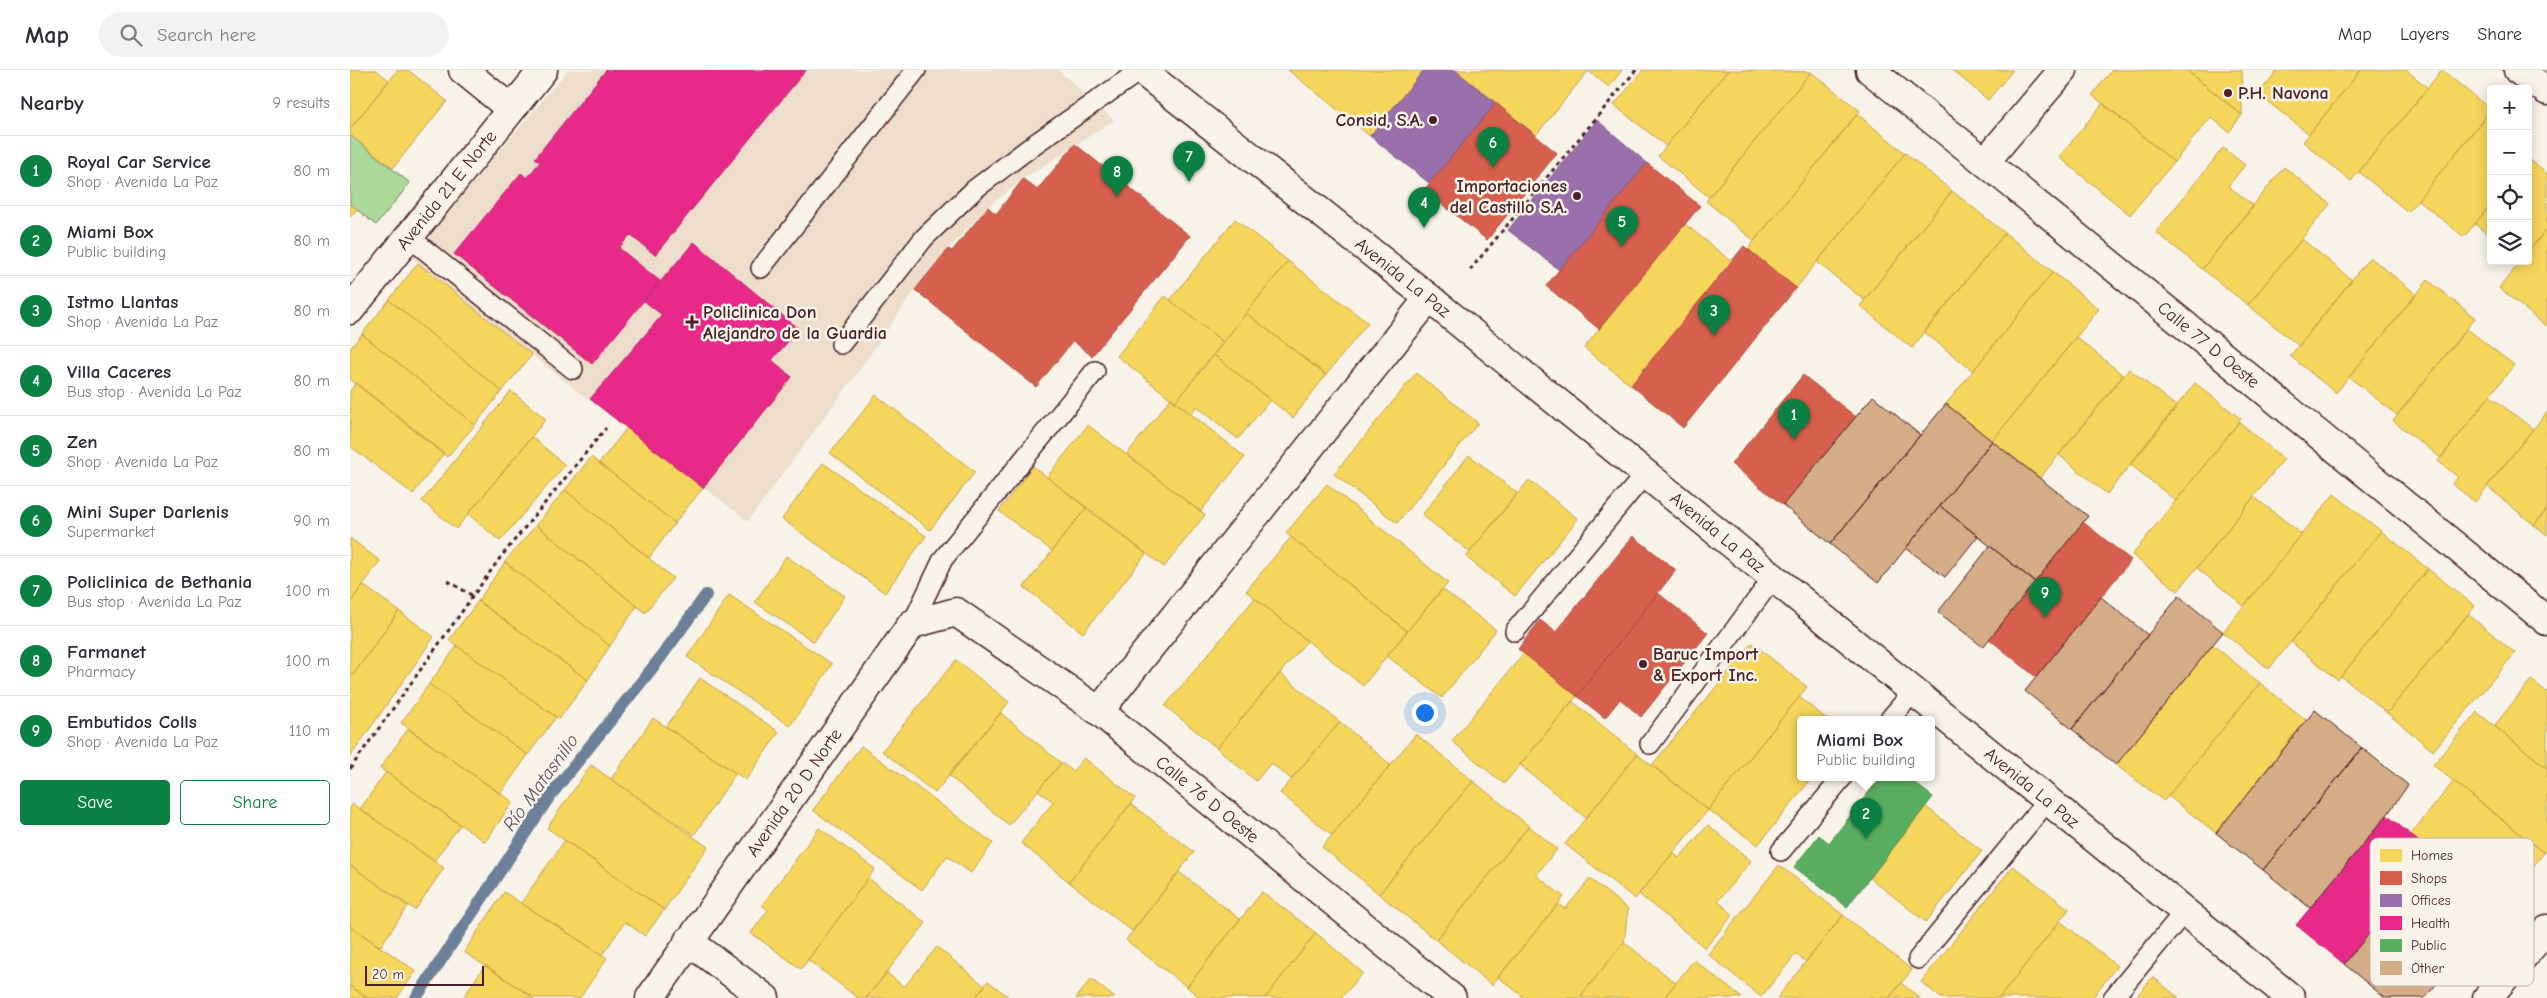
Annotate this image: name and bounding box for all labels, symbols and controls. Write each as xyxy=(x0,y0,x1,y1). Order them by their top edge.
search box xyxy=(99,12,449,57)
text: Map xyxy=(25,21,69,49)
icon: search xyxy=(117,21,145,49)
text: Search here xyxy=(157,24,256,46)
text: Map xyxy=(2338,24,2372,45)
text: Layers xyxy=(2400,24,2449,45)
text: Share xyxy=(2477,24,2522,45)
place label: P.H. Navona xyxy=(2238,83,2329,104)
map controls xyxy=(2487,85,2532,265)
button: + xyxy=(2487,85,2532,130)
marker: P.H. Navona xyxy=(2222,87,2234,99)
text: Nearby xyxy=(20,91,84,115)
text: 9 results xyxy=(273,94,330,112)
place label: Consid, S.A. xyxy=(1336,110,1423,131)
marker: Consid, S.A. xyxy=(1427,114,1439,126)
street label: Avenida 21 E Norte xyxy=(393,126,501,254)
pin: 6 xyxy=(1477,127,1509,168)
button: − xyxy=(2487,130,2532,175)
pin: 7 xyxy=(1173,141,1205,182)
text: Royal Car Service xyxy=(67,151,211,173)
pin: 8 xyxy=(1101,156,1133,197)
text: 1 xyxy=(33,162,39,180)
text: 80 m xyxy=(293,162,330,180)
text: Shop · Avenida La Paz xyxy=(67,173,218,191)
button: locate xyxy=(2487,175,2532,220)
place label: Importaciones del Castillo S.A. xyxy=(1450,176,1567,218)
pin: 4 xyxy=(1408,187,1440,228)
marker: Importaciones del Castillo S.A. xyxy=(1571,190,1583,202)
pin: 5 xyxy=(1606,206,1638,247)
button: layers xyxy=(2487,220,2532,265)
text: Miami Box xyxy=(67,221,153,243)
text: 2 xyxy=(32,232,40,250)
text: 80 m xyxy=(293,232,330,250)
street label: Avenida La Paz xyxy=(1351,233,1455,322)
text: Public building xyxy=(67,243,166,261)
text: Istmo Llantas xyxy=(67,291,178,313)
pin: 3 xyxy=(1698,295,1730,336)
street label: Calle 77 D Oeste xyxy=(2153,297,2264,393)
text: 3 xyxy=(32,302,40,320)
text: 80 m xyxy=(293,302,330,320)
place label: Policlinica Don Alejandro de la Guardia xyxy=(703,302,887,344)
text: Shop · Avenida La Paz xyxy=(67,313,218,331)
marker: Policlinica Don Alejandro de la Guardia xyxy=(685,315,699,329)
text: Villa Caceres xyxy=(67,361,171,383)
text: 4 xyxy=(32,372,40,390)
text: 80 m xyxy=(293,372,330,390)
text: Bus stop · Avenida La Paz xyxy=(67,383,241,401)
pin: 1 xyxy=(1778,399,1810,440)
text: Zen xyxy=(67,431,98,453)
text: 5 xyxy=(32,442,40,460)
text: 80 m xyxy=(293,442,330,460)
text: Shop · Avenida La Paz xyxy=(67,453,218,471)
street label: Avenida La Paz xyxy=(1666,488,1769,578)
text: Mini Super Darlenis xyxy=(67,501,228,523)
text: 6 xyxy=(32,512,40,530)
text: 90 m xyxy=(293,512,330,530)
text: Supermarket xyxy=(67,523,155,541)
text: Policlinica de Bethania xyxy=(67,571,252,593)
pin: 9 xyxy=(2029,577,2061,618)
text: 7 xyxy=(32,582,40,600)
text: 100 m xyxy=(286,582,330,600)
text: Bus stop · Avenida La Paz xyxy=(67,593,241,611)
text: Farmanet xyxy=(67,641,146,663)
place label: Baruc Import & Export Inc. xyxy=(1653,644,1759,686)
text: 8 xyxy=(32,652,40,670)
text: 100 m xyxy=(286,652,330,670)
marker: Baruc Import & Export Inc. xyxy=(1637,658,1649,670)
text: Pharmacy xyxy=(67,663,136,681)
your location xyxy=(1412,700,1438,726)
text: Embutidos Colls xyxy=(67,711,197,733)
popup xyxy=(1797,716,1935,781)
text: 9 xyxy=(32,722,40,740)
text: 110 m xyxy=(289,722,330,740)
street label: Avenida 20 D Norte xyxy=(742,725,847,861)
text: Miami Box xyxy=(1816,729,1903,751)
water label: Río Matasnillo xyxy=(498,730,583,835)
text: Shop · Avenida La Paz xyxy=(67,733,218,751)
street label: Avenida La Paz xyxy=(1980,743,2083,833)
text: Public building xyxy=(1816,751,1916,769)
street label: Calle 76 D Oeste xyxy=(1151,752,1263,848)
button: Save xyxy=(20,780,170,825)
button: Share xyxy=(180,780,330,825)
pin: 2 xyxy=(1850,798,1882,839)
legend xyxy=(2370,838,2534,986)
text: Homes xyxy=(2411,847,2453,864)
text: Shops xyxy=(2411,870,2447,887)
text: Offices xyxy=(2411,892,2451,909)
text: Health xyxy=(2411,915,2450,932)
text: Public xyxy=(2411,937,2447,954)
text: Other xyxy=(2411,960,2445,977)
scale bar xyxy=(365,963,484,986)
text: 20 m xyxy=(372,966,404,983)

